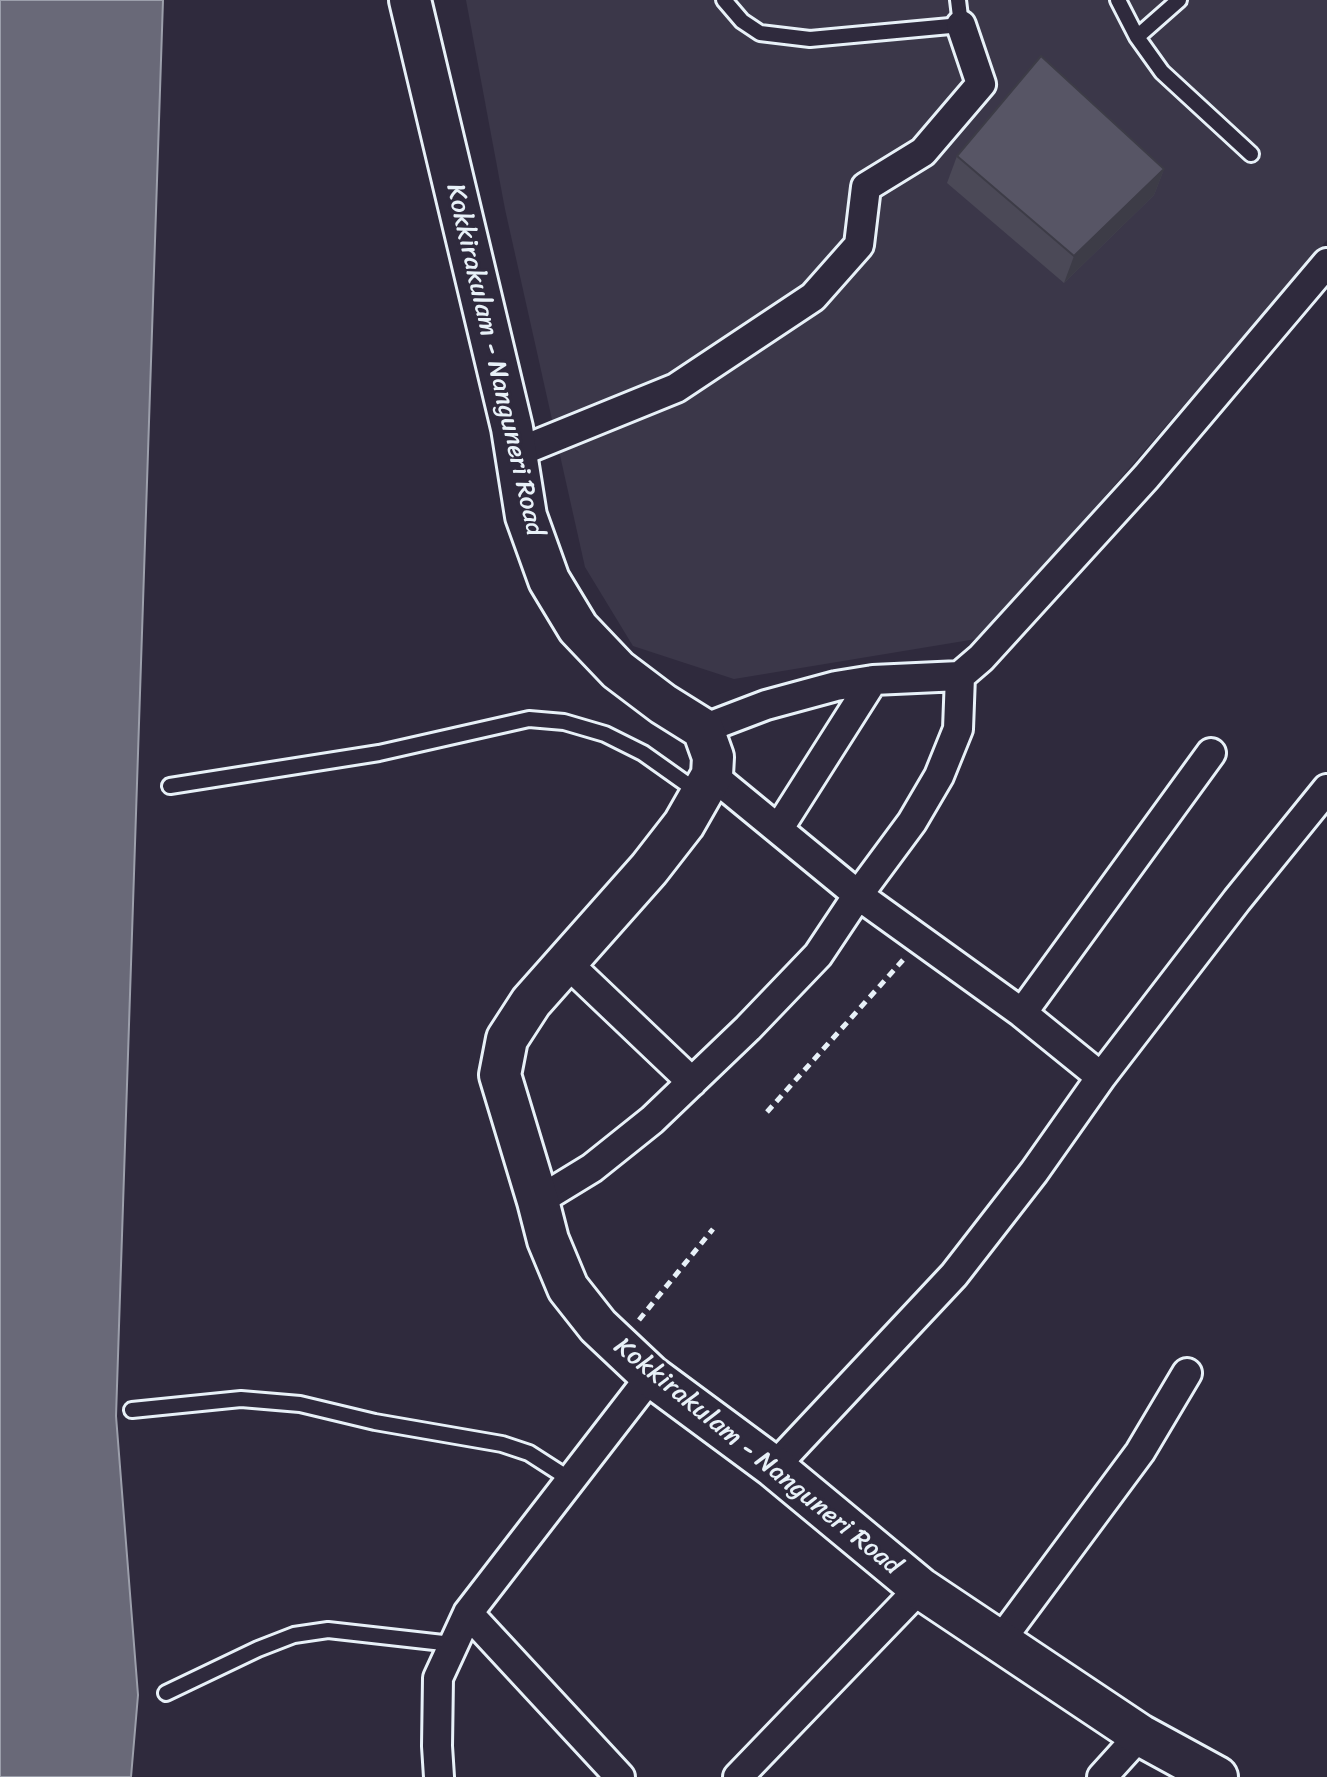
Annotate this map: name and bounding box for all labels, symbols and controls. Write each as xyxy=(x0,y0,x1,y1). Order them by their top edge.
street label: Kokkirakulam - Nanguneri Road xyxy=(438,181,550,539)
street label: Kokkirakulam - Nanguneri Road xyxy=(607,1331,907,1583)

